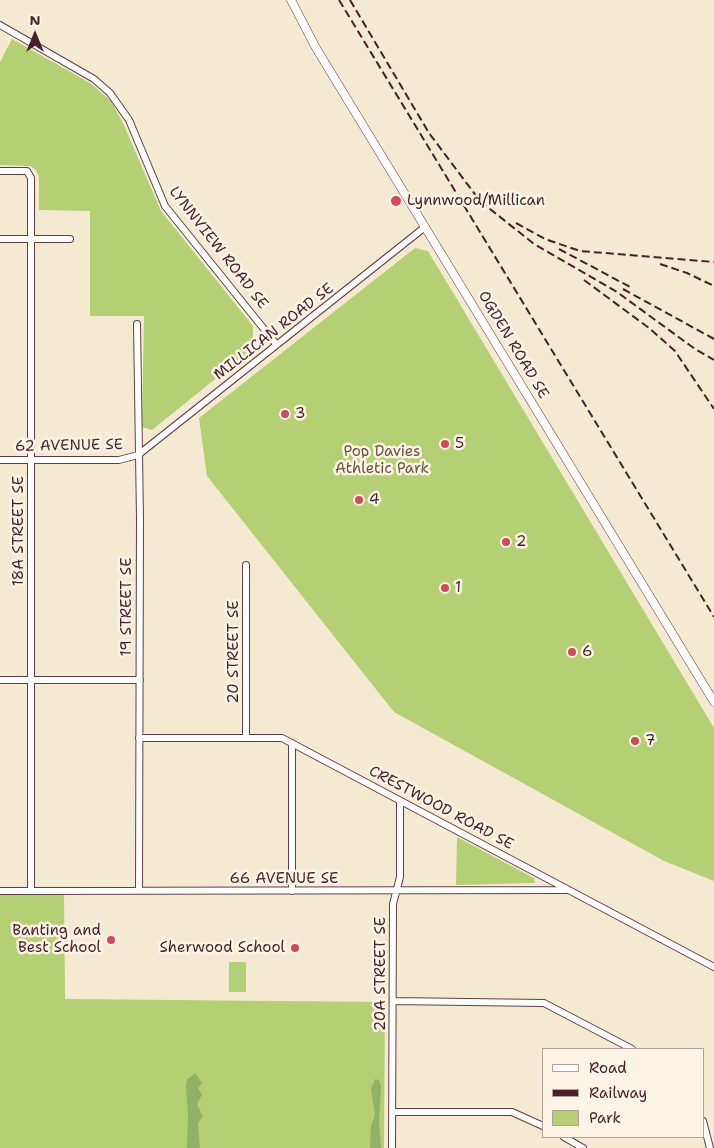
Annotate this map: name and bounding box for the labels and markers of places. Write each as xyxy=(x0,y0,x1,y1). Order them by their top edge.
place label: Lynnwood/Millican xyxy=(407,192,545,210)
marker: Lynnwood/Millican xyxy=(389,194,403,208)
place label: 3 xyxy=(295,405,305,423)
marker: 3 xyxy=(279,408,291,420)
place label: 5 xyxy=(455,435,464,453)
marker: 5 xyxy=(439,438,451,450)
place label: 4 xyxy=(369,491,379,509)
marker: 4 xyxy=(353,494,365,506)
place label: 2 xyxy=(516,533,526,551)
marker: 2 xyxy=(500,536,512,548)
place label: 1 xyxy=(455,579,461,597)
marker: 1 xyxy=(439,582,451,594)
place label: 6 xyxy=(582,643,592,661)
marker: 6 xyxy=(566,646,578,658)
place label: 7 xyxy=(645,732,655,750)
marker: 7 xyxy=(629,735,641,747)
place label: Banting and Best School xyxy=(12,922,101,957)
marker: Banting and Best School xyxy=(105,934,117,946)
place label: Sherwood School xyxy=(159,939,285,957)
marker: Sherwood School xyxy=(289,942,301,954)

